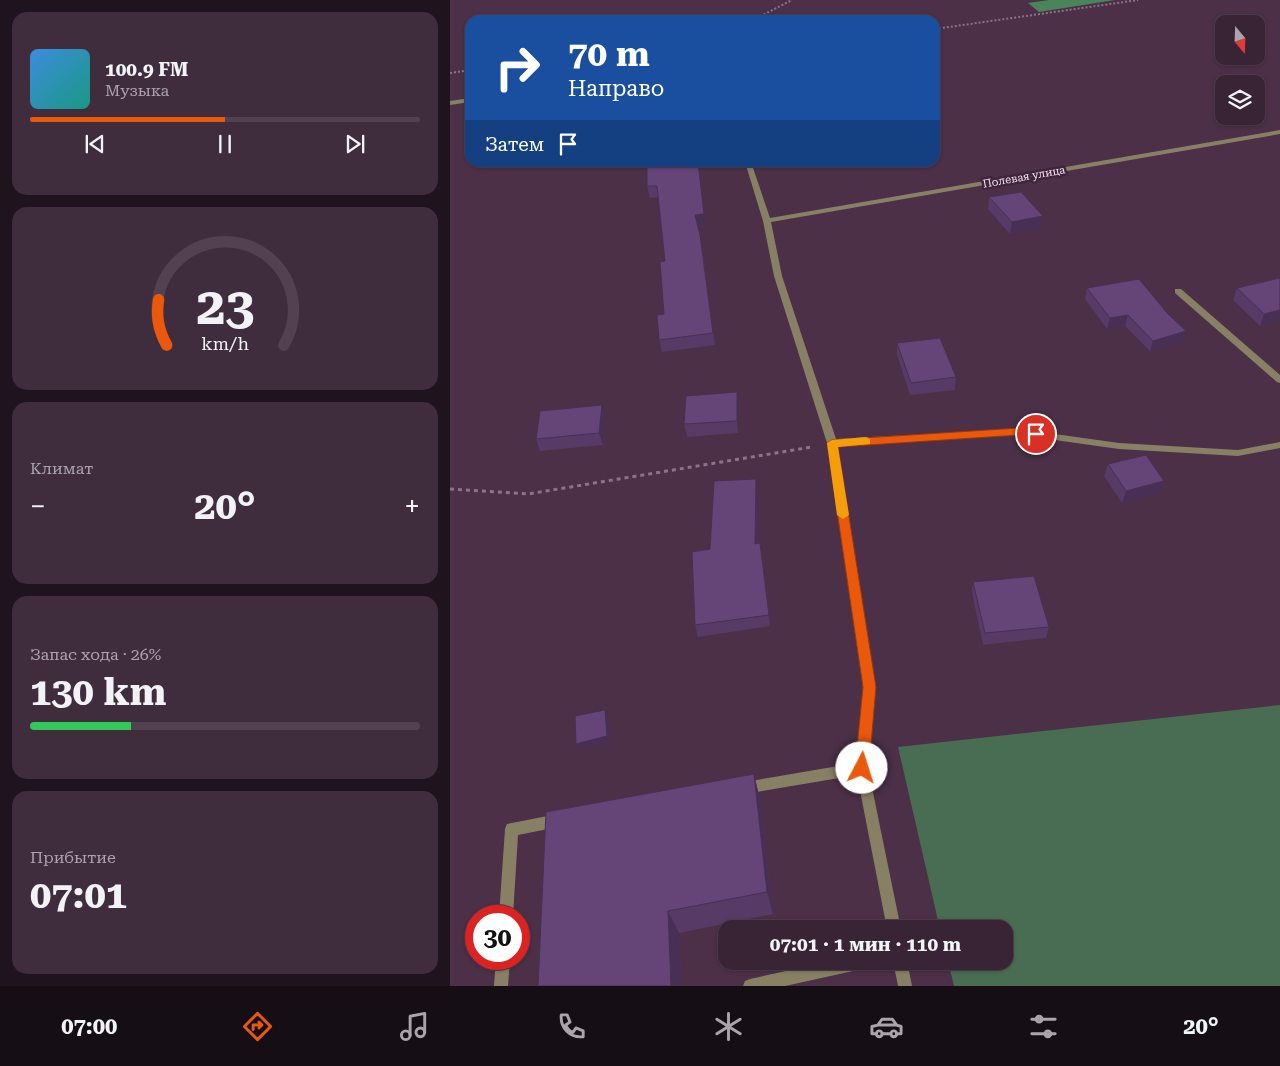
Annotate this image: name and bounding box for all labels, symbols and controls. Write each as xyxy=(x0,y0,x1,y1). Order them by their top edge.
north arrow xyxy=(1215,15,1265,65)
map controls xyxy=(1215,15,1265,125)
text: 70 m xyxy=(568,34,650,75)
icon: right xyxy=(485,35,550,100)
text: 100.9 FM xyxy=(105,58,188,81)
button: layers xyxy=(1215,75,1265,125)
text: Направо xyxy=(568,76,664,101)
text: Музыка xyxy=(105,81,169,100)
icon: previous xyxy=(81,130,109,158)
icon: pause xyxy=(211,130,239,158)
icon: next xyxy=(341,130,369,158)
icon: arrive xyxy=(554,130,582,158)
text: Затем xyxy=(485,133,544,156)
street label: Полевая улица xyxy=(982,163,1066,191)
text: 23 xyxy=(196,276,254,337)
text: km/h xyxy=(201,333,249,354)
pin xyxy=(1015,413,1057,455)
icon: arrive xyxy=(1022,420,1050,448)
text: Климат xyxy=(30,459,93,478)
text: 20° xyxy=(194,484,256,528)
text: − xyxy=(30,490,46,523)
text: + xyxy=(404,490,420,523)
text: Запас хода · 26% xyxy=(30,645,161,664)
text: 130 km xyxy=(30,670,166,714)
position arrow xyxy=(835,741,887,793)
text: Прибытие xyxy=(30,848,116,867)
text: 07:01 xyxy=(30,873,127,917)
speed limit sign: 30 xyxy=(465,905,530,970)
text: 07:01 · 1 мин · 110 m xyxy=(770,933,961,956)
icon: directions xyxy=(240,1009,275,1044)
icon: music xyxy=(397,1009,432,1044)
icon: phone xyxy=(554,1009,589,1044)
icon: climate xyxy=(711,1009,746,1044)
icon: car xyxy=(869,1009,904,1044)
icon: filters xyxy=(1026,1009,1061,1044)
text: 07:00 xyxy=(61,1014,117,1039)
text: 20° xyxy=(1183,1014,1219,1039)

